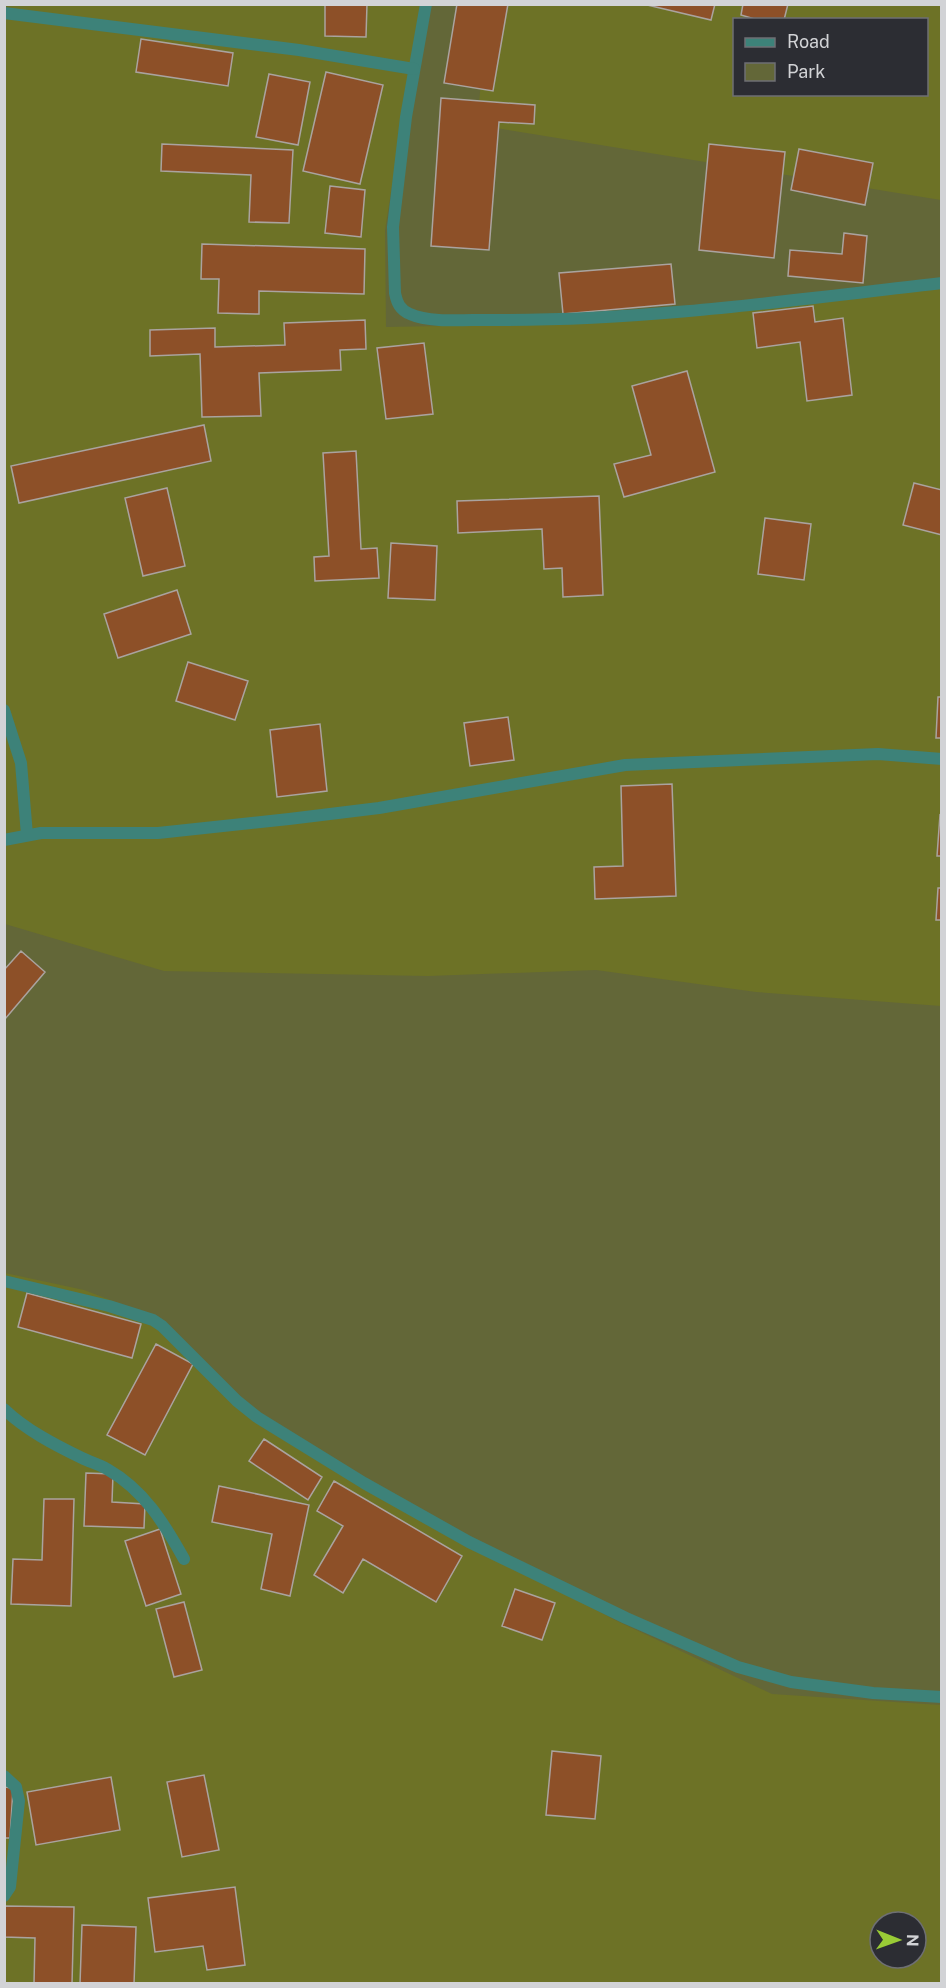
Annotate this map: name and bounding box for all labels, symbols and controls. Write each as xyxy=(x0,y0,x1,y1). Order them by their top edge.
legend xyxy=(733,18,928,96)
text: Road xyxy=(787,31,830,52)
text: Park xyxy=(787,61,825,82)
north arrow xyxy=(868,1910,928,1970)
text: N xyxy=(903,1934,922,1947)

